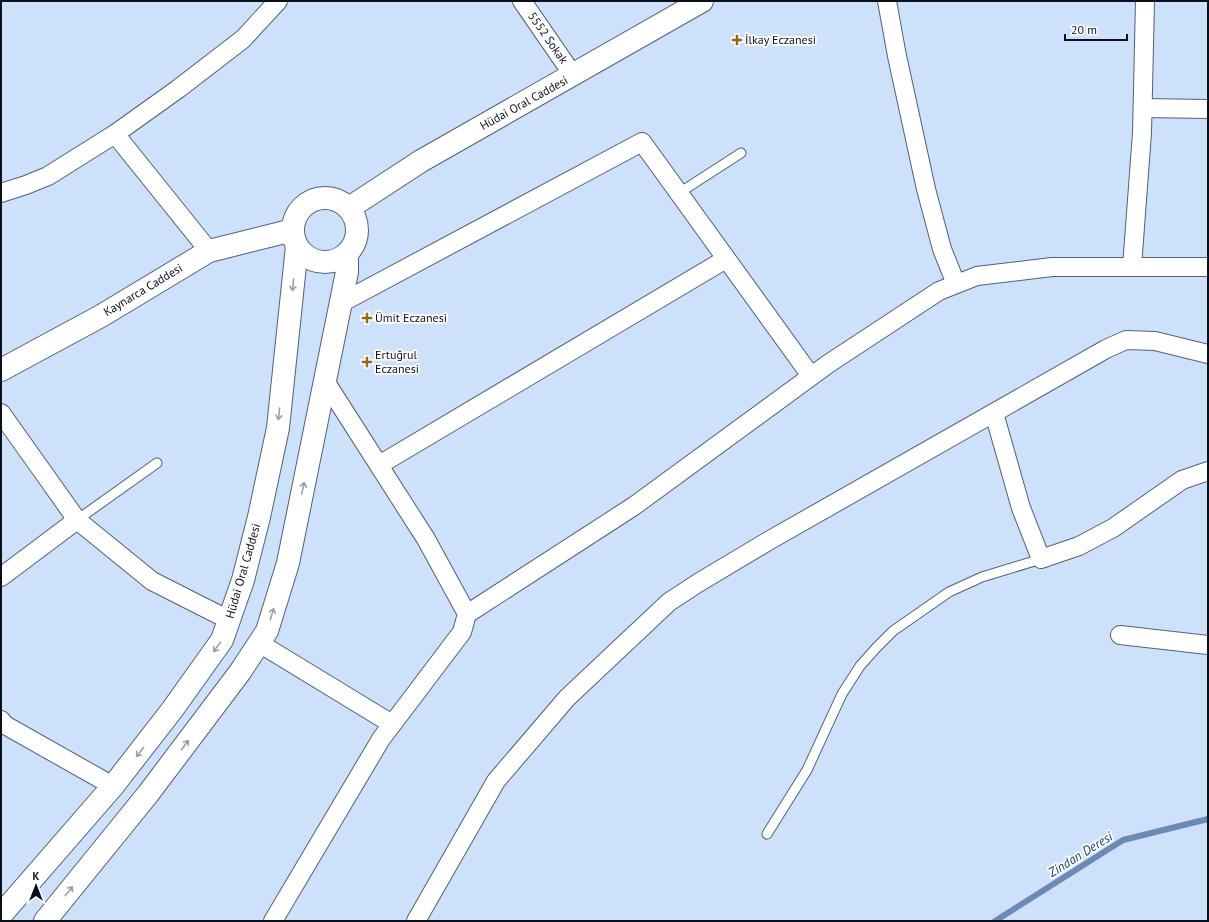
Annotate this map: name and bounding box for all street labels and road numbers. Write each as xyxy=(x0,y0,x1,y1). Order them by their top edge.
street label: 5552 Sokak xyxy=(525,9,572,67)
street label: Hüdai Oral Caddesi xyxy=(477,72,570,133)
street label: Kaynarca Caddesi xyxy=(100,260,185,319)
street label: Hüdai Oral Caddesi xyxy=(222,522,263,620)

